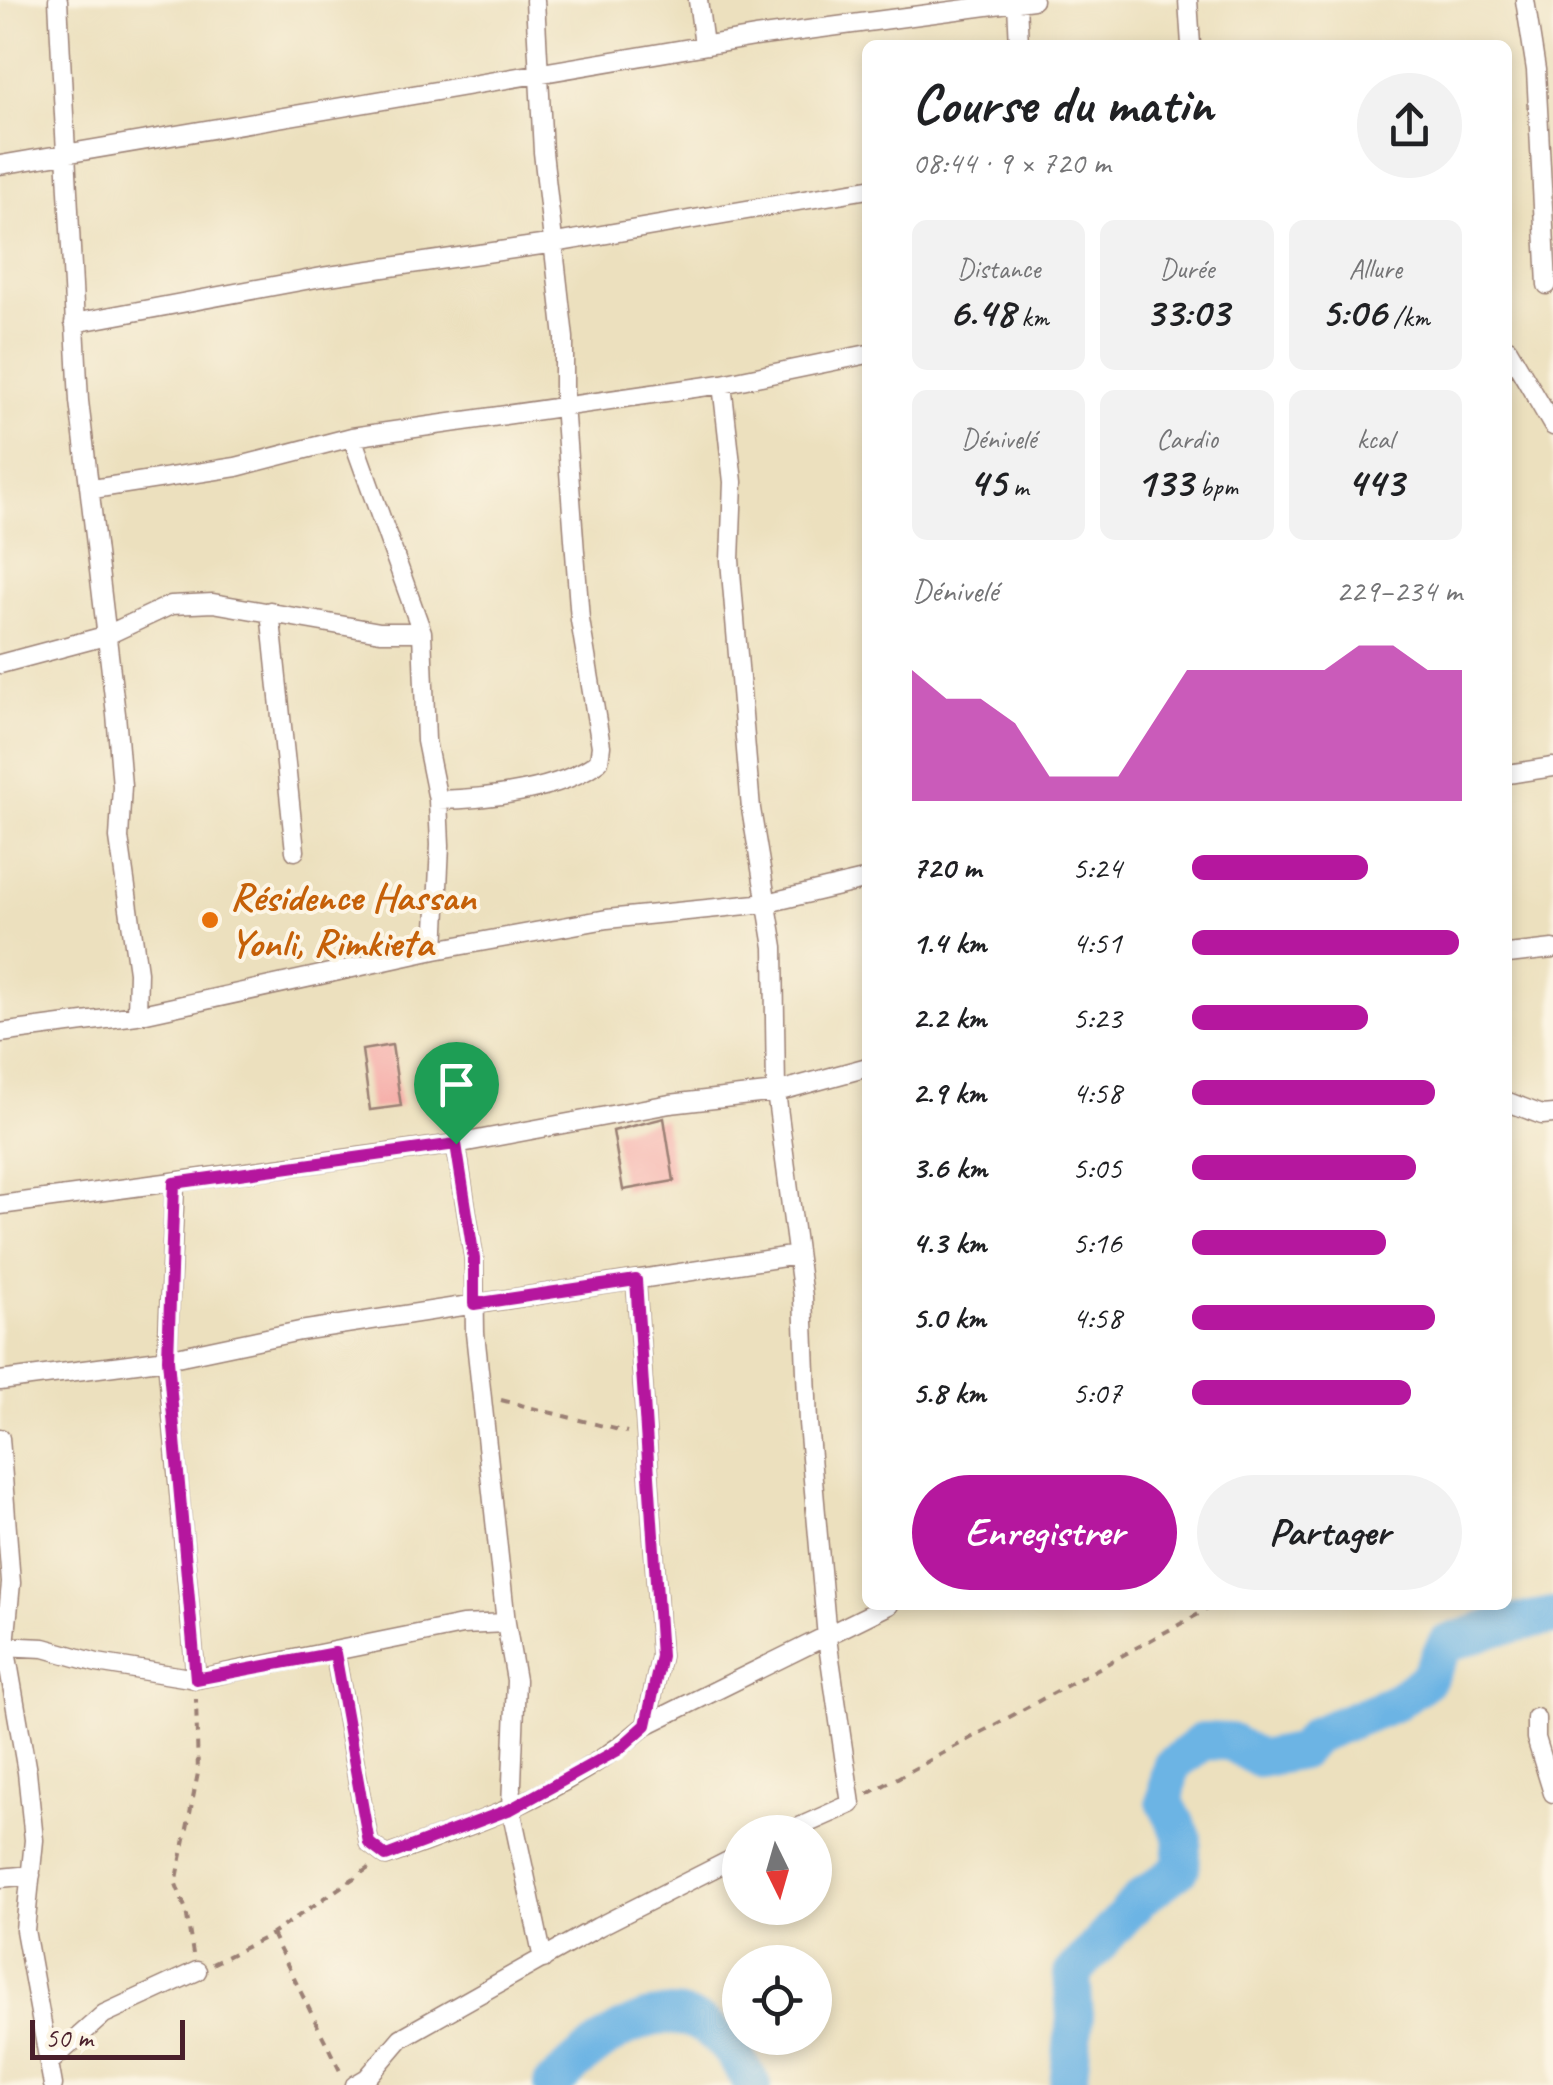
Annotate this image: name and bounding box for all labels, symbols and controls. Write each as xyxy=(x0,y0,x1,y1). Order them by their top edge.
text: Course du matin xyxy=(912,69,1213,139)
button: share xyxy=(1357,73,1462,178)
text: 08:44 · 9 × 720 m xyxy=(912,142,1110,183)
text: Distance xyxy=(957,251,1040,286)
text: Durée xyxy=(1160,251,1214,286)
text: Allure xyxy=(1349,251,1402,286)
text: 6.48 xyxy=(949,286,1015,339)
text: 33:03 xyxy=(1145,286,1229,339)
text: 5:06 xyxy=(1321,286,1386,339)
text: km xyxy=(1015,299,1049,334)
text: /km xyxy=(1386,299,1430,334)
text: Dénivelé xyxy=(961,421,1036,456)
text: Cardio xyxy=(1156,421,1218,456)
text: kcal xyxy=(1357,421,1394,456)
text: 45 xyxy=(969,456,1006,509)
text: 133 xyxy=(1136,456,1193,509)
text: 443 xyxy=(1347,456,1404,509)
text: m xyxy=(1006,469,1028,504)
text: bpm xyxy=(1193,469,1238,504)
text: Dénivelé xyxy=(912,570,998,611)
text: 229–234 m xyxy=(1336,570,1462,611)
text: 720 m xyxy=(912,847,981,888)
text: 5:24 xyxy=(1072,847,1122,888)
place label: Résidence Hassan Yonli, Rimkieta xyxy=(230,872,477,968)
marker: Résidence Hassan Yonli, Rimkieta xyxy=(199,909,221,931)
text: 1.4 km xyxy=(912,922,986,963)
text: 4:51 xyxy=(1072,922,1122,963)
text: 2.2 km xyxy=(912,997,986,1038)
text: 5:23 xyxy=(1072,997,1122,1038)
pin xyxy=(414,1042,499,1145)
icon: arrive xyxy=(429,1057,484,1112)
text: 2.9 km xyxy=(912,1072,986,1113)
text: 4:58 xyxy=(1072,1072,1122,1113)
text: 3.6 km xyxy=(912,1147,987,1188)
text: 5:05 xyxy=(1072,1147,1122,1188)
text: 4.3 km xyxy=(912,1222,986,1263)
text: 5:16 xyxy=(1072,1222,1122,1263)
text: 5.0 km xyxy=(912,1297,986,1338)
text: 4:58 xyxy=(1072,1297,1122,1338)
text: 5.8 km xyxy=(912,1372,986,1413)
text: 5:07 xyxy=(1072,1372,1122,1413)
button: Enregistrer xyxy=(912,1475,1177,1590)
button: Partager xyxy=(1197,1475,1462,1590)
north arrow xyxy=(722,1815,832,1925)
map controls xyxy=(722,1815,832,2055)
button: locate xyxy=(722,1945,832,2055)
scale bar xyxy=(30,2015,185,2060)
text: 50 m xyxy=(45,2020,93,2055)

